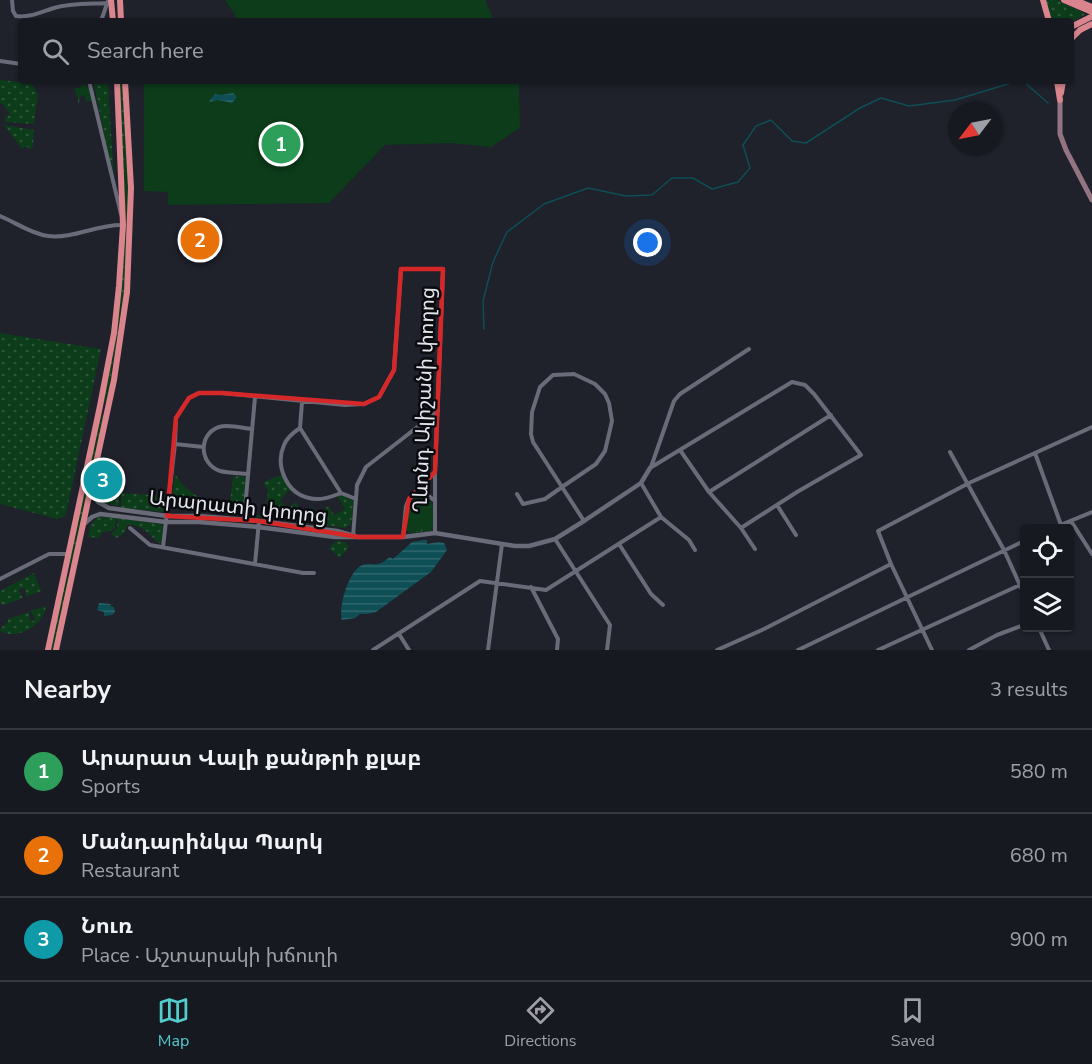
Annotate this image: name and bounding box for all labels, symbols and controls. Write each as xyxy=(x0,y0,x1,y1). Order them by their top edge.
search box xyxy=(18,18,1074,84)
icon: search xyxy=(39,35,72,68)
text: Search here xyxy=(87,36,204,66)
north arrow xyxy=(948,102,1002,156)
pin: 1 xyxy=(262,122,300,166)
pin: 2 xyxy=(180,218,220,262)
your location xyxy=(633,228,662,257)
street label: Ղևոնդ Ալիշանի փողոց xyxy=(407,287,441,513)
pin: 3 xyxy=(84,458,122,502)
street label: Արարատի փողոց xyxy=(148,484,328,530)
map controls xyxy=(1020,524,1074,632)
button: locate xyxy=(1020,524,1074,578)
button: layers xyxy=(1020,578,1074,632)
text: Nearby xyxy=(24,672,111,707)
text: 3 results xyxy=(990,676,1068,703)
text: Արարատ Վալի քանթրի քլաբ xyxy=(81,743,421,773)
text: 1 xyxy=(38,758,50,785)
text: 580 m xyxy=(1010,758,1068,785)
text: Sports xyxy=(81,773,140,800)
text: Մանդարինկա Պարկ xyxy=(81,827,323,857)
text: 2 xyxy=(38,842,50,869)
text: 680 m xyxy=(1010,842,1068,869)
text: Restaurant xyxy=(81,857,179,884)
text: Նուռ xyxy=(81,911,133,941)
text: 3 xyxy=(38,926,50,953)
text: 900 m xyxy=(1010,926,1068,953)
text: Place · Աշտարակի խճուղի xyxy=(81,942,338,969)
tab: Map xyxy=(157,994,190,1052)
tab: Directions xyxy=(504,994,576,1052)
tab: Saved xyxy=(891,994,935,1052)

